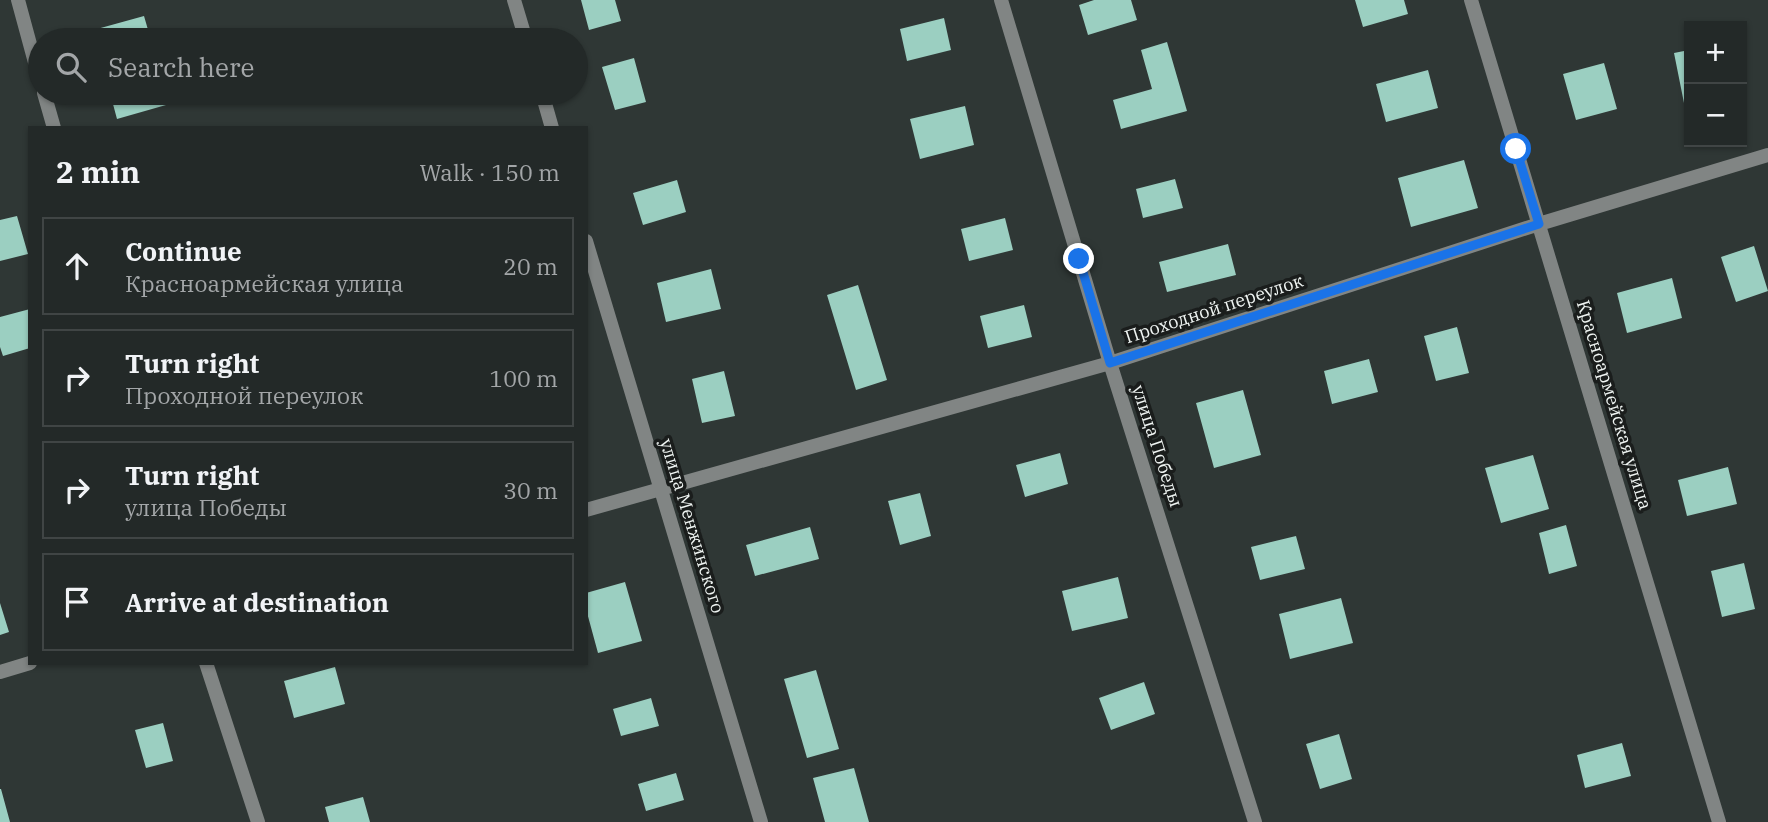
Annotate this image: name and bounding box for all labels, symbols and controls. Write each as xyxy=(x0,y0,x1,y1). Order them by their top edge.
map controls xyxy=(1684,21,1747,147)
button: + xyxy=(1684,21,1747,84)
search box xyxy=(28,28,588,105)
icon: search xyxy=(52,48,90,86)
text: Search here xyxy=(108,50,254,84)
button: − xyxy=(1684,84,1747,147)
route start xyxy=(1500,133,1531,164)
text: 2 min xyxy=(56,152,140,191)
text: Walk · 150 m xyxy=(419,157,560,187)
text: Continue xyxy=(125,234,242,268)
route end xyxy=(1063,243,1094,274)
icon: ahead xyxy=(58,247,96,285)
text: 20 m xyxy=(503,251,558,281)
text: Красноармейская улица xyxy=(125,268,404,298)
street label: Проходной переулок xyxy=(1122,269,1307,348)
street label: Красноармейская улица xyxy=(1572,297,1657,513)
text: Turn right xyxy=(125,346,259,380)
icon: right xyxy=(58,359,96,397)
text: 100 m xyxy=(489,363,558,393)
text: Проходной переулок xyxy=(125,380,363,410)
street label: улица Победы xyxy=(1127,382,1188,510)
street label: улица Менжинского xyxy=(655,436,730,616)
text: Turn right xyxy=(125,458,259,492)
icon: right xyxy=(58,471,96,509)
text: 30 m xyxy=(503,475,558,505)
text: улица Победы xyxy=(125,492,287,522)
icon: arrive xyxy=(58,583,96,621)
text: Arrive at destination xyxy=(125,585,389,619)

